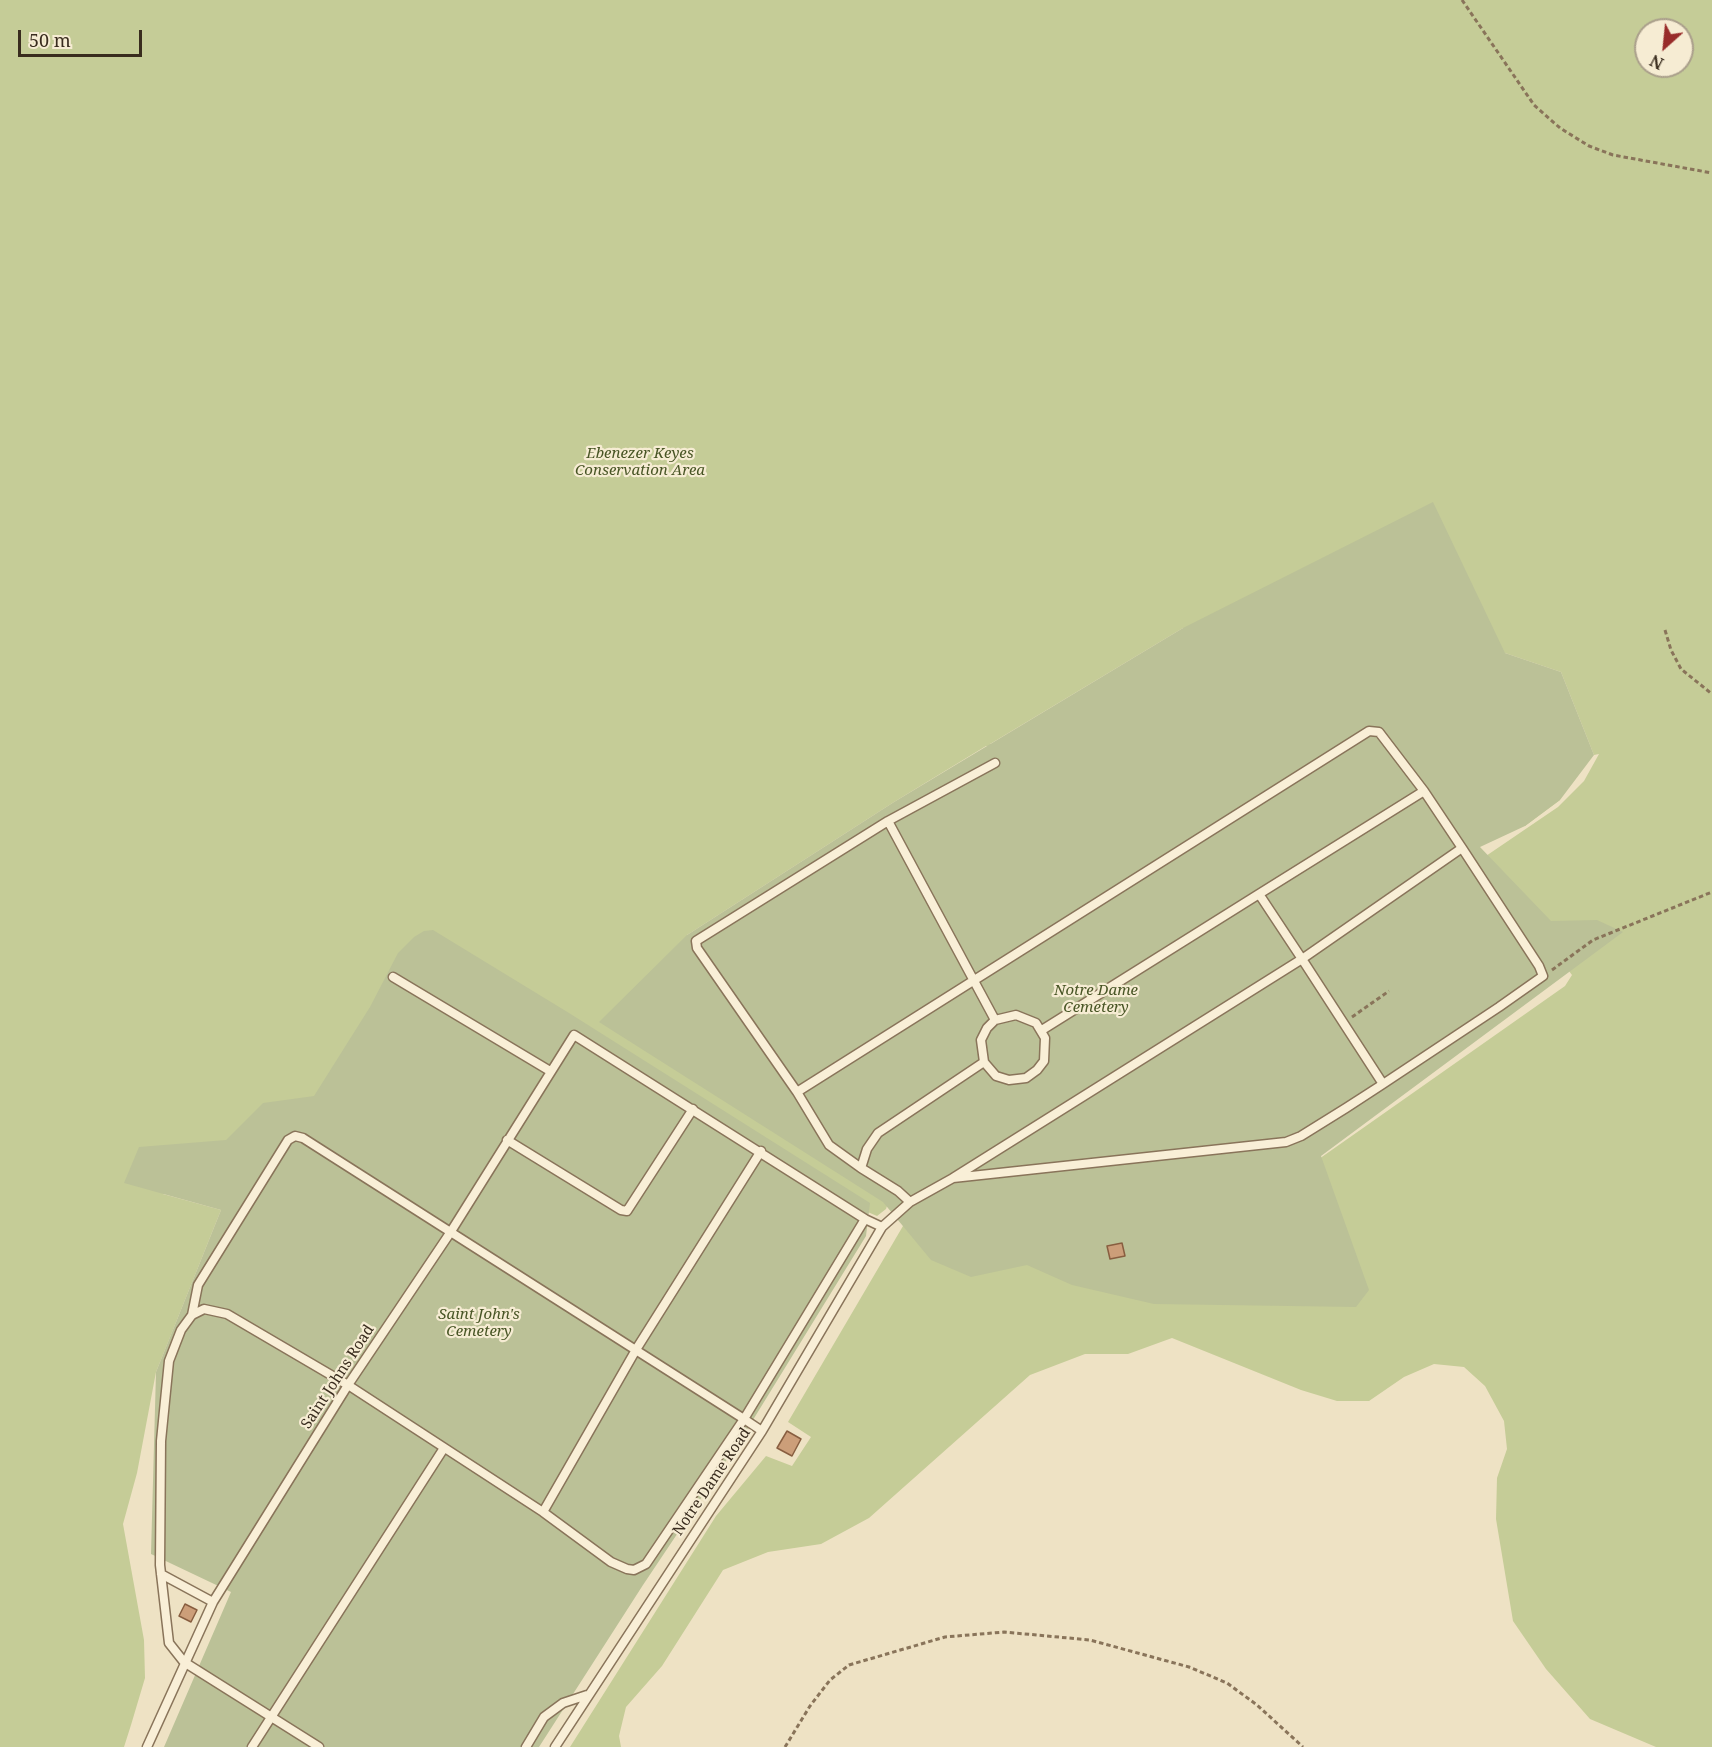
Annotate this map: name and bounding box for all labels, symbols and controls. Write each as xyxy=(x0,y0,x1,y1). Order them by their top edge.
scale bar xyxy=(21,18,146,56)
north arrow xyxy=(1634,18,1694,78)
text: 50 m xyxy=(29,28,71,52)
text: N xyxy=(1646,50,1667,75)
park label: Ebenezer Keyes Conservation Area xyxy=(575,445,705,480)
park label: Notre Dame Cemetery xyxy=(1054,982,1138,1017)
park label: Saint John's Cemetery xyxy=(438,1306,520,1341)
street label: Saint Johns Road xyxy=(298,1322,378,1432)
street label: Notre Dame Road xyxy=(669,1425,755,1539)

